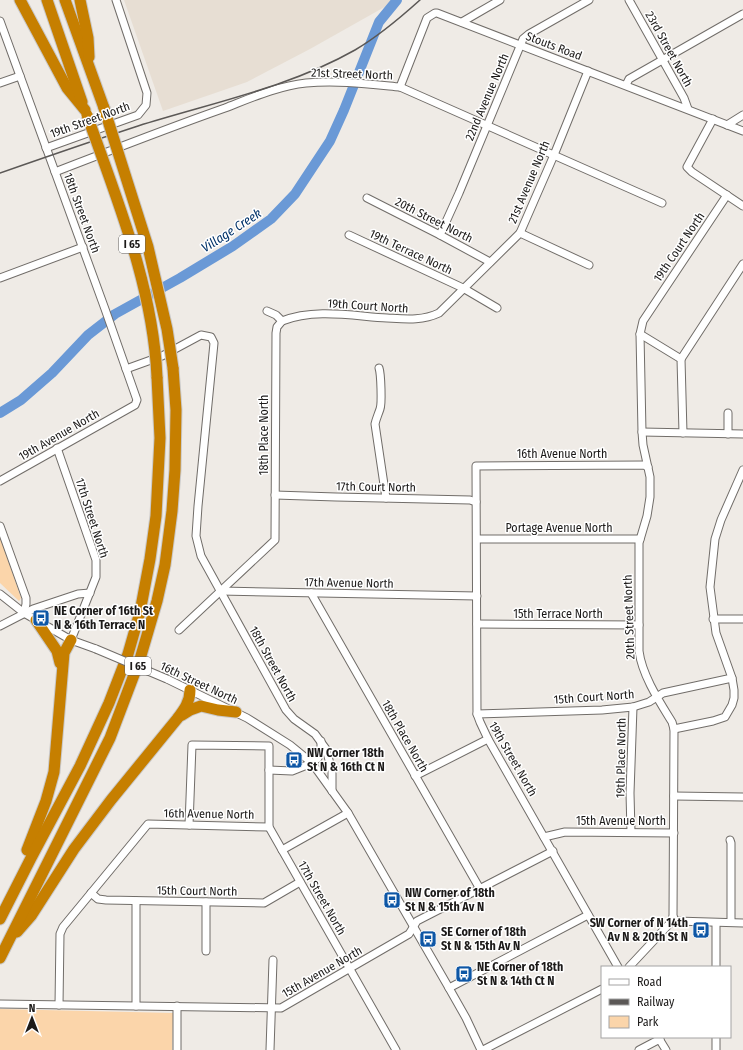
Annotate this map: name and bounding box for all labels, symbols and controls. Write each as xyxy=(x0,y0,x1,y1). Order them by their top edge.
street label: 23rd Street North xyxy=(642,9,696,89)
street label: Stouts Road xyxy=(524,29,584,63)
street label: 22nd Avenue North xyxy=(462,51,512,143)
street label: 21st Street North xyxy=(311,66,393,82)
street label: 19th Street North xyxy=(48,99,132,141)
street label: 21st Avenue North xyxy=(505,139,553,225)
street label: 18th Street North xyxy=(61,171,103,255)
street label: 20th Street North xyxy=(393,194,475,246)
water label: Village Creek xyxy=(198,205,265,255)
street label: 19th Court North xyxy=(651,210,707,284)
street label: 19th Terrace North xyxy=(367,227,455,277)
road number: I 65 xyxy=(119,235,145,253)
street label: 19th Court North xyxy=(327,296,409,316)
street label: 18th Place North xyxy=(257,395,271,475)
street label: 19th Avenue North xyxy=(16,406,102,464)
street label: 16th Avenue North xyxy=(517,447,607,461)
street label: 17th Street North xyxy=(73,476,111,560)
street label: 17th Court North xyxy=(336,479,416,495)
street label: Portage Avenue North xyxy=(505,521,613,535)
street label: 20th Street North xyxy=(621,574,637,660)
street label: 17th Avenue North xyxy=(304,575,394,591)
place label: NE Corner of 16th St N & 16th Terrace N xyxy=(54,604,154,632)
street label: 15th Terrace North xyxy=(513,607,603,621)
bus stop icon: NE Corner of 16th St N & 16th Terrace N xyxy=(31,608,51,628)
street label: 18th Street North xyxy=(246,624,300,704)
road number: I 65 xyxy=(125,657,151,675)
street label: 16th Street North xyxy=(158,659,240,707)
street label: 15th Court North xyxy=(553,687,635,707)
street label: 18th Place North xyxy=(379,698,431,774)
street label: 19th Place North xyxy=(613,718,629,798)
street label: 19th Street North xyxy=(486,719,540,799)
place label: NW Corner 18th St N & 16th Ct N xyxy=(307,746,385,774)
bus stop icon: NW Corner 18th St N & 16th Ct N xyxy=(284,750,304,770)
street label: 16th Avenue North xyxy=(164,806,254,822)
street label: 15th Avenue North xyxy=(576,814,666,828)
street label: 17th Street North xyxy=(295,859,349,937)
street label: 15th Court North xyxy=(157,883,237,899)
place label: NW Corner of 18th St N & 15th Av N xyxy=(405,886,495,914)
bus stop icon: NW Corner of 18th St N & 15th Av N xyxy=(382,890,402,910)
place label: SW Corner of N 14th Av N & 20th St N xyxy=(590,916,688,944)
bus stop icon: SW Corner of N 14th Av N & 20th St N xyxy=(691,920,711,940)
place label: SE Corner of 18th St N & 15th Av N xyxy=(441,925,526,953)
bus stop icon: SE Corner of 18th St N & 15th Av N xyxy=(418,929,438,949)
street label: 15th Avenue North xyxy=(279,943,365,1001)
place label: NE Corner of 18th St N & 14th Ct N xyxy=(477,960,563,988)
bus stop icon: NE Corner of 18th St N & 14th Ct N xyxy=(454,964,474,984)
legend xyxy=(601,966,731,1038)
text: Road xyxy=(637,975,662,989)
text: Railway xyxy=(637,995,675,1009)
north arrow xyxy=(12,998,52,1038)
text: N xyxy=(29,1002,35,1015)
text: Park xyxy=(637,1015,659,1029)

